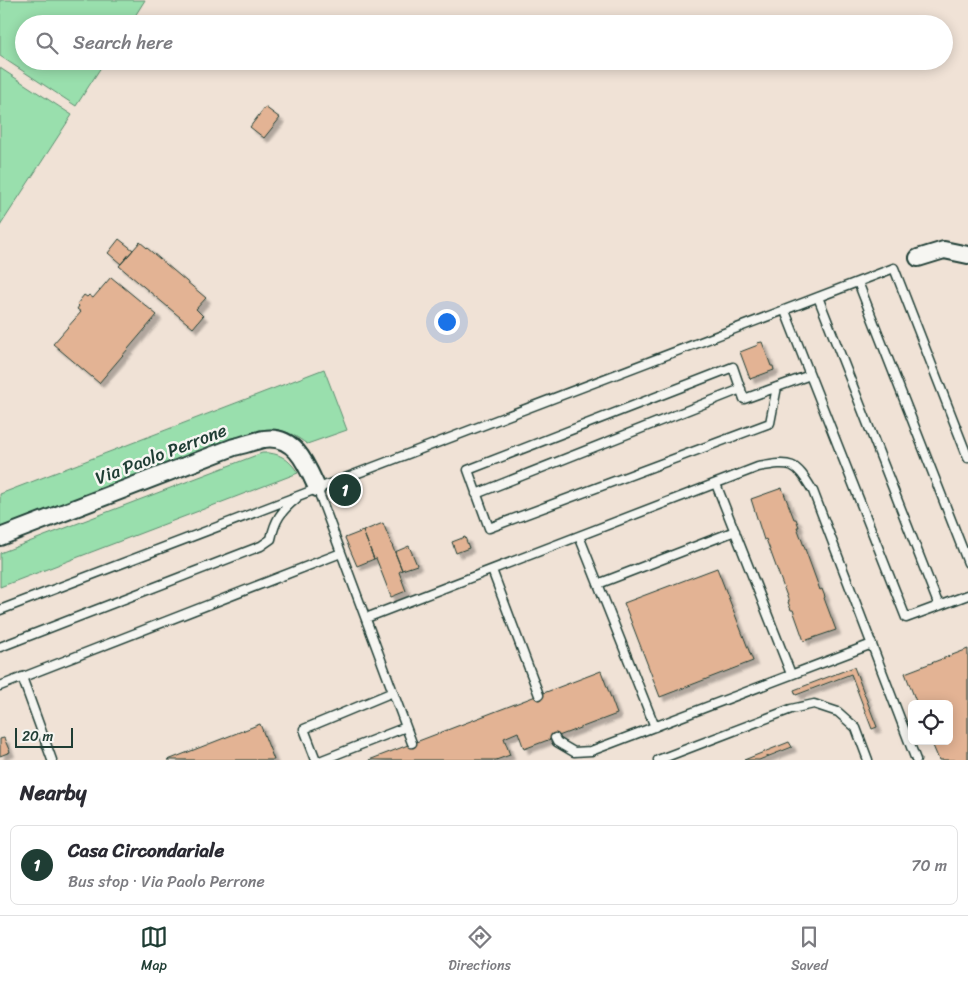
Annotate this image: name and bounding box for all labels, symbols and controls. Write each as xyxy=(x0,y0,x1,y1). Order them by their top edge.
search box xyxy=(15,15,953,70)
text: Search here xyxy=(73,26,173,59)
icon: search xyxy=(33,29,61,57)
your location xyxy=(434,309,460,335)
street label: Via Paolo Perrone xyxy=(90,414,232,494)
pin: 1 xyxy=(329,471,361,509)
map controls xyxy=(908,700,953,745)
button: locate xyxy=(908,700,953,745)
text: 20 m xyxy=(22,724,53,749)
scale bar xyxy=(15,725,72,748)
text: Nearby xyxy=(20,774,86,812)
text: Casa Circondariale xyxy=(68,834,224,867)
text: 1 xyxy=(34,851,40,880)
text: 70 m xyxy=(911,851,947,880)
text: Bus stop · Via Paolo Perrone xyxy=(68,867,265,896)
tab: Map xyxy=(140,923,168,978)
tab: Directions xyxy=(448,923,511,978)
tab: Saved xyxy=(791,923,828,978)

